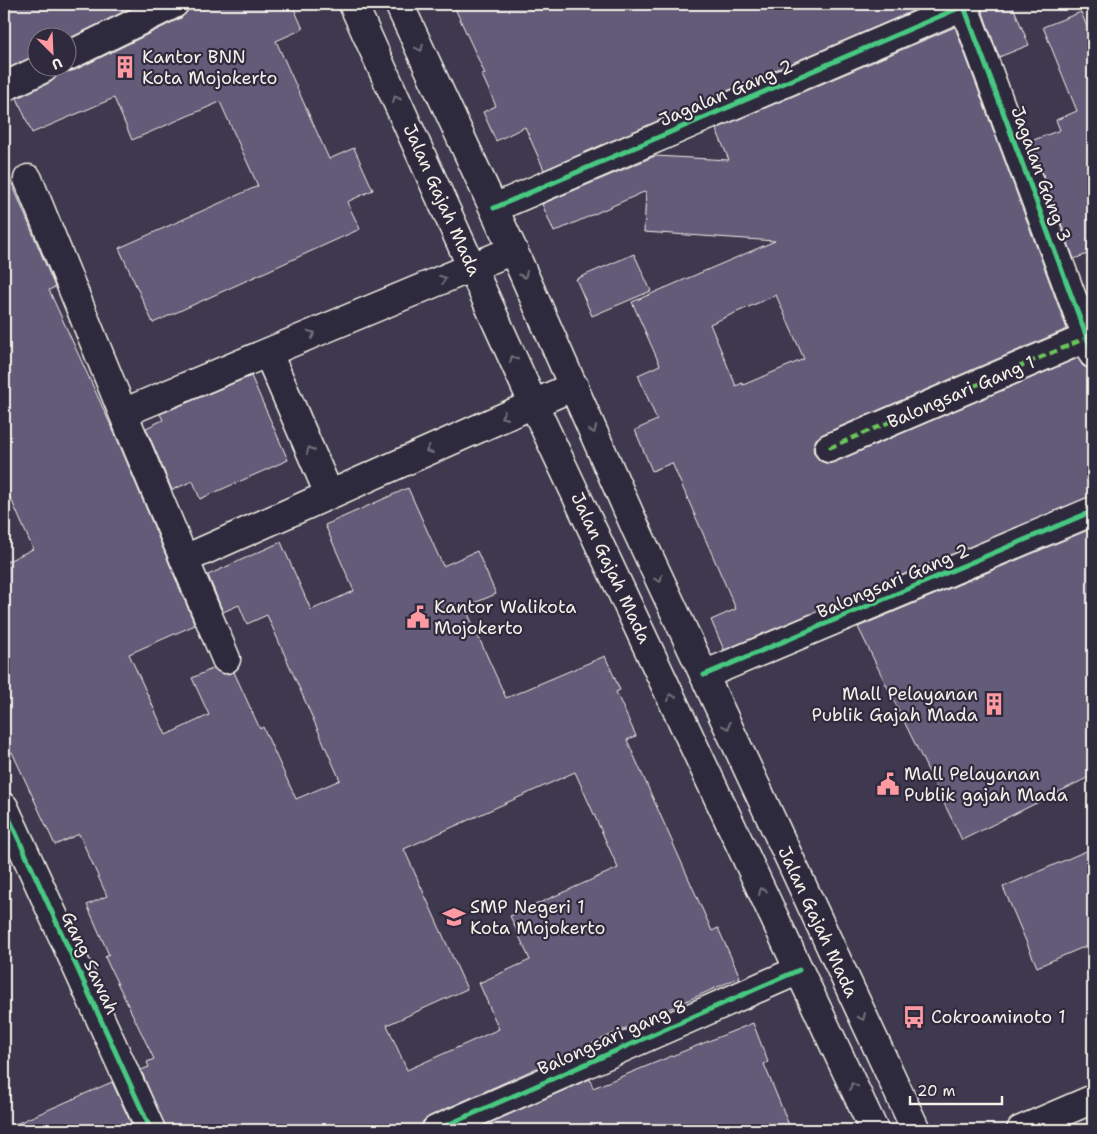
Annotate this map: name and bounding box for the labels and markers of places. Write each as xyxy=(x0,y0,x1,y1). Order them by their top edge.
place label: Kantor BNN Kota Mojokerto xyxy=(142,45,277,90)
building icon: Kantor BNN Kota Mojokerto xyxy=(112,54,138,80)
place label: Kantor Walikota Mojokerto xyxy=(434,595,577,640)
public building icon: Kantor Walikota Mojokerto xyxy=(405,604,431,630)
place label: Mall Pelayanan Publik Gajah Mada xyxy=(812,682,978,727)
building icon: Mall Pelayanan Publik Gajah Mada xyxy=(981,691,1007,717)
place label: Mall Pelayanan Publik gajah Mada xyxy=(904,762,1068,807)
public building icon: Mall Pelayanan Publik gajah Mada xyxy=(875,771,901,797)
place label: SMP Negeri 1 Kota Mojokerto xyxy=(470,895,605,940)
school or university icon: SMP Negeri 1 Kota Mojokerto xyxy=(441,904,467,930)
bus stop icon: Cokroaminoto 1 xyxy=(901,1004,927,1030)
place label: Cokroaminoto 1 xyxy=(931,1005,1066,1029)

